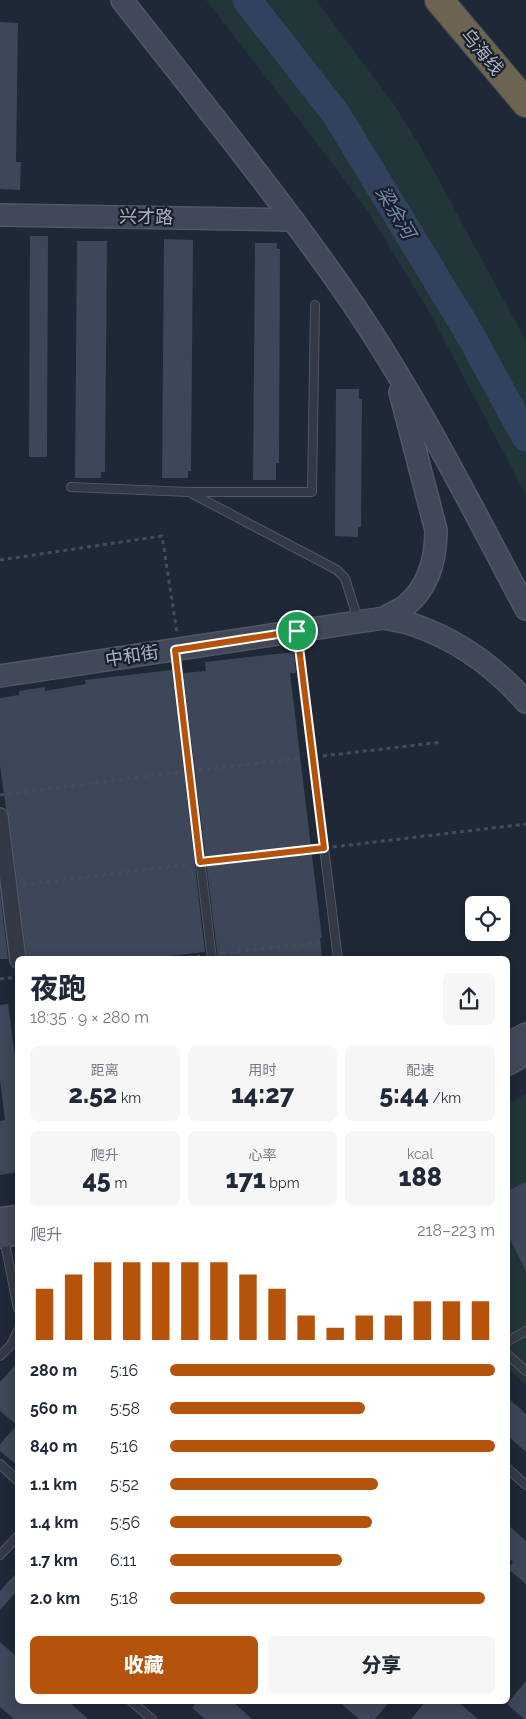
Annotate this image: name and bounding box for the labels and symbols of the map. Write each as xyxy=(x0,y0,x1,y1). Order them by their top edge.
street label: 乌海线 xyxy=(457,24,508,79)
water label: 梁余河 xyxy=(372,182,422,246)
street label: 兴才路 xyxy=(119,206,173,227)
pin xyxy=(276,610,318,652)
street label: 中和街 xyxy=(104,641,160,670)

